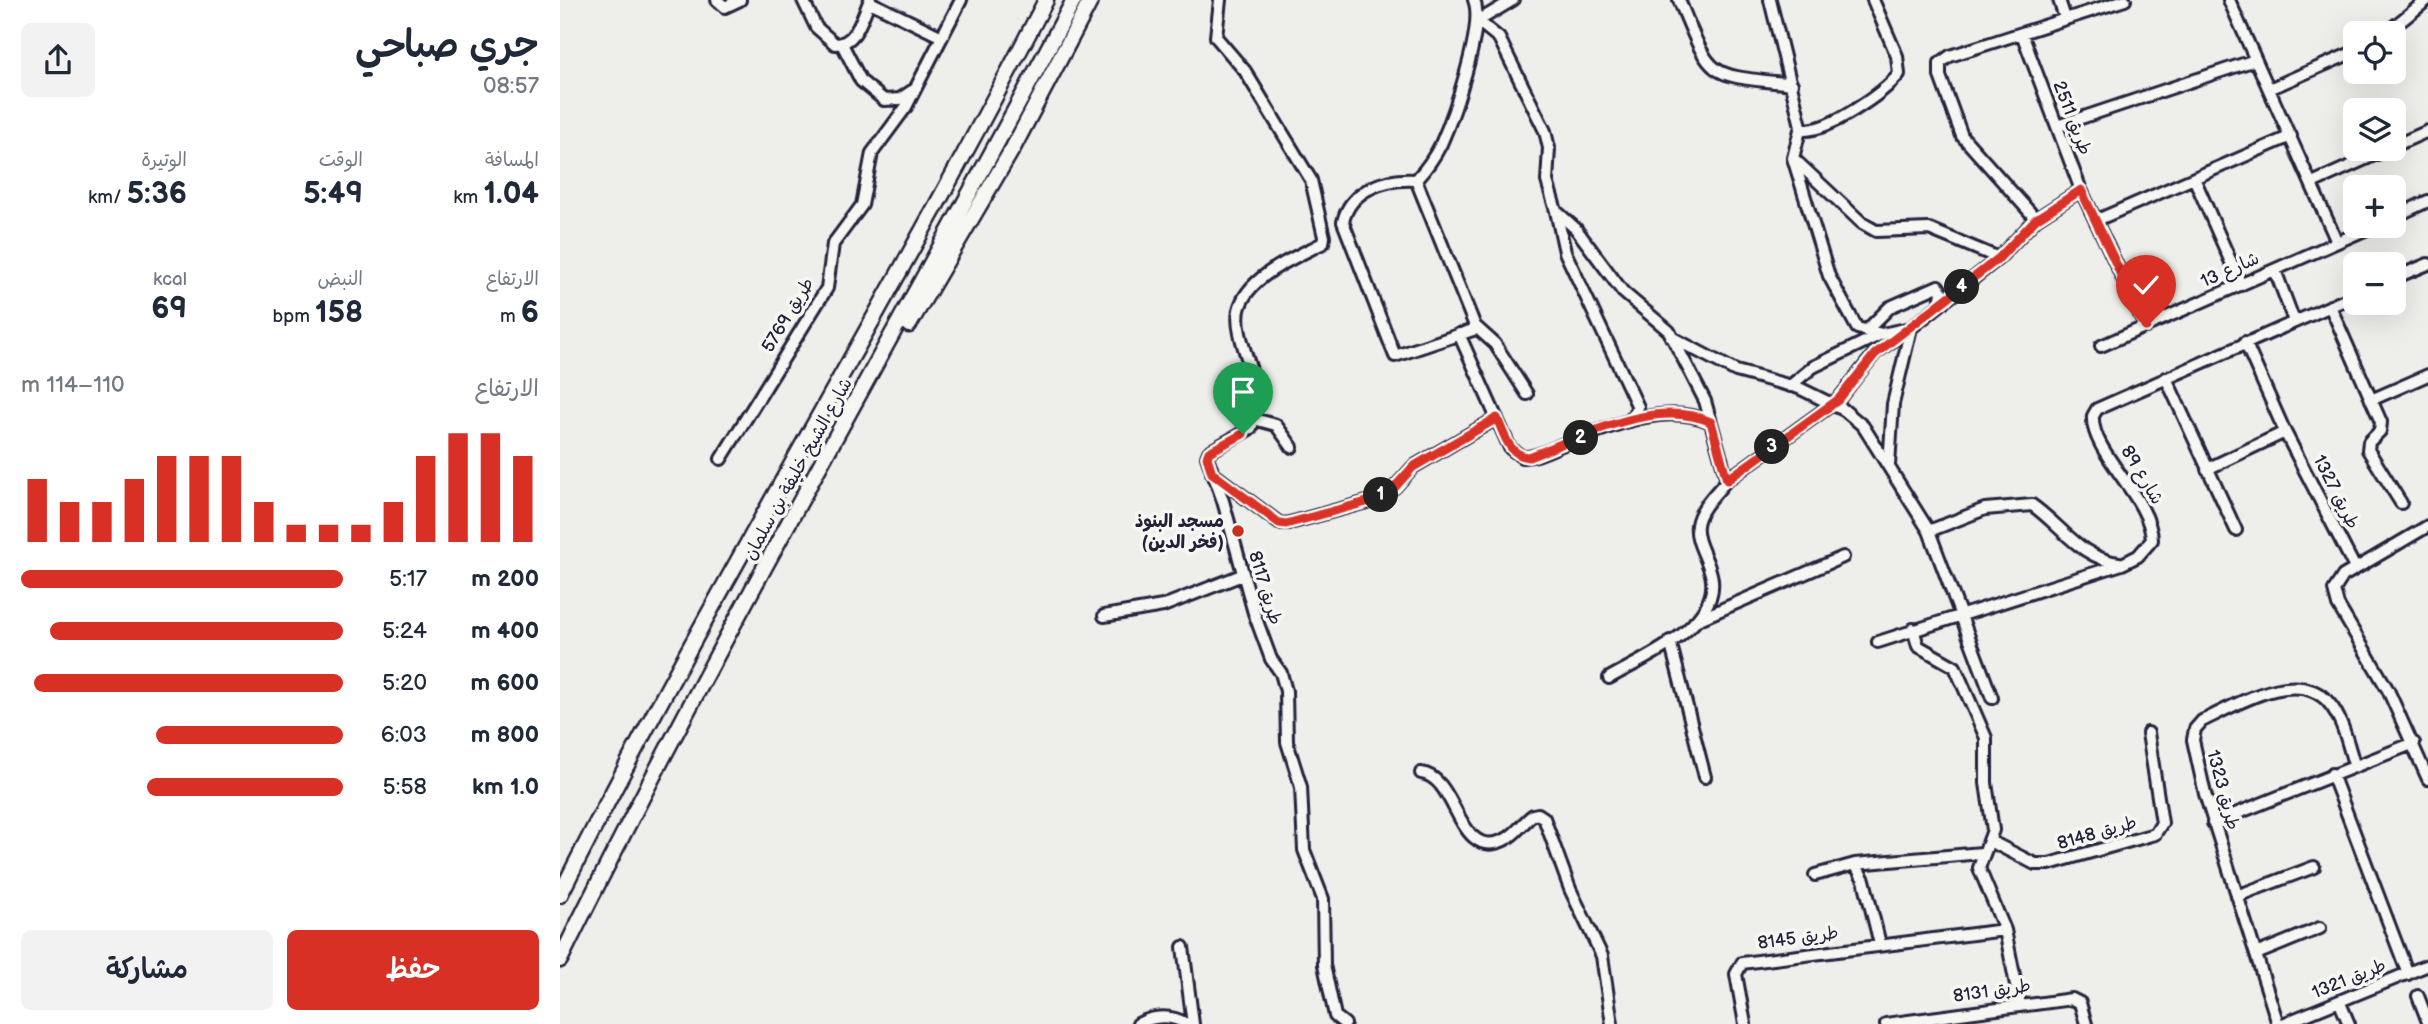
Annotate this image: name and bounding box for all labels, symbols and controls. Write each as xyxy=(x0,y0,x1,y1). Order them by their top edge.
map controls xyxy=(2343,21,2406,315)
button: locate xyxy=(2343,21,2406,84)
button: share xyxy=(21,23,95,97)
text: جري صباحي xyxy=(355,23,539,68)
text: 08:57 xyxy=(483,72,539,100)
street label: طريق 2511 xyxy=(2048,78,2096,158)
button: layers xyxy=(2343,98,2406,161)
text: الوتيرة xyxy=(141,149,187,172)
text: الوقت xyxy=(319,149,363,172)
text: المسافة xyxy=(485,149,539,172)
button: + xyxy=(2343,175,2406,238)
text: 5:36 xyxy=(127,176,187,212)
text: 5:49 xyxy=(303,176,363,212)
text: 1.04 xyxy=(483,176,539,212)
text: /km xyxy=(88,186,127,209)
text: km xyxy=(453,186,483,209)
street label: شارع 13 xyxy=(2197,248,2263,293)
button: − xyxy=(2343,252,2406,315)
pin xyxy=(2116,255,2176,327)
icon: check xyxy=(2127,266,2165,304)
text: kcal xyxy=(153,268,187,291)
text: النبض xyxy=(318,268,363,291)
text: الارتفاع xyxy=(486,268,539,291)
pin: 4 xyxy=(1944,270,1980,304)
street label: طريق 5769 xyxy=(758,274,818,356)
text: 4 xyxy=(1956,275,1967,298)
text: 69 xyxy=(151,291,187,327)
text: 158 xyxy=(315,295,363,331)
text: 6 xyxy=(521,295,539,331)
text: bpm xyxy=(272,305,315,328)
text: m xyxy=(500,305,521,328)
pin xyxy=(1213,362,1273,434)
text: 110–114 m xyxy=(21,371,125,399)
icon: arrive xyxy=(1224,373,1262,411)
street label: شارع الشيخ خليفة بن سلمان xyxy=(739,374,858,564)
text: الارتفاع xyxy=(475,375,539,403)
pin: 2 xyxy=(1564,420,1598,456)
text: 2 xyxy=(1575,426,1586,449)
pin: 3 xyxy=(1754,430,1790,464)
text: 3 xyxy=(1766,435,1777,458)
street label: شارع 89 xyxy=(2115,442,2168,509)
street label: طريق 1327 xyxy=(2308,452,2364,532)
pin: 1 xyxy=(1364,477,1398,512)
text: 1 xyxy=(1377,483,1385,506)
place label: مسجد البنوذ (فخر الدين) xyxy=(1135,511,1224,553)
marker: مسجد البنوذ (فخر الدين) xyxy=(1230,523,1246,539)
street label: طريق 8117 xyxy=(1244,549,1286,627)
text: 5:17 xyxy=(389,565,427,593)
text: 200 m xyxy=(471,565,539,593)
text: 5:24 xyxy=(382,617,427,645)
text: 400 m xyxy=(471,617,539,645)
text: 5:20 xyxy=(382,669,427,697)
text: 600 m xyxy=(471,669,539,697)
text: 6:03 xyxy=(381,721,427,749)
text: 800 m xyxy=(471,721,539,749)
street label: طريق 1323 xyxy=(2202,748,2244,832)
text: 5:58 xyxy=(383,773,427,801)
text: 1.0 km xyxy=(472,773,539,801)
street label: طريق 8148 xyxy=(2055,812,2139,854)
street label: طريق 8145 xyxy=(1756,922,1840,954)
button: مشاركة xyxy=(21,930,273,1010)
button: حفظ xyxy=(287,930,539,1010)
street label: طريق 1321 xyxy=(2309,955,2389,1003)
street label: طريق 8131 xyxy=(1952,975,2032,1007)

